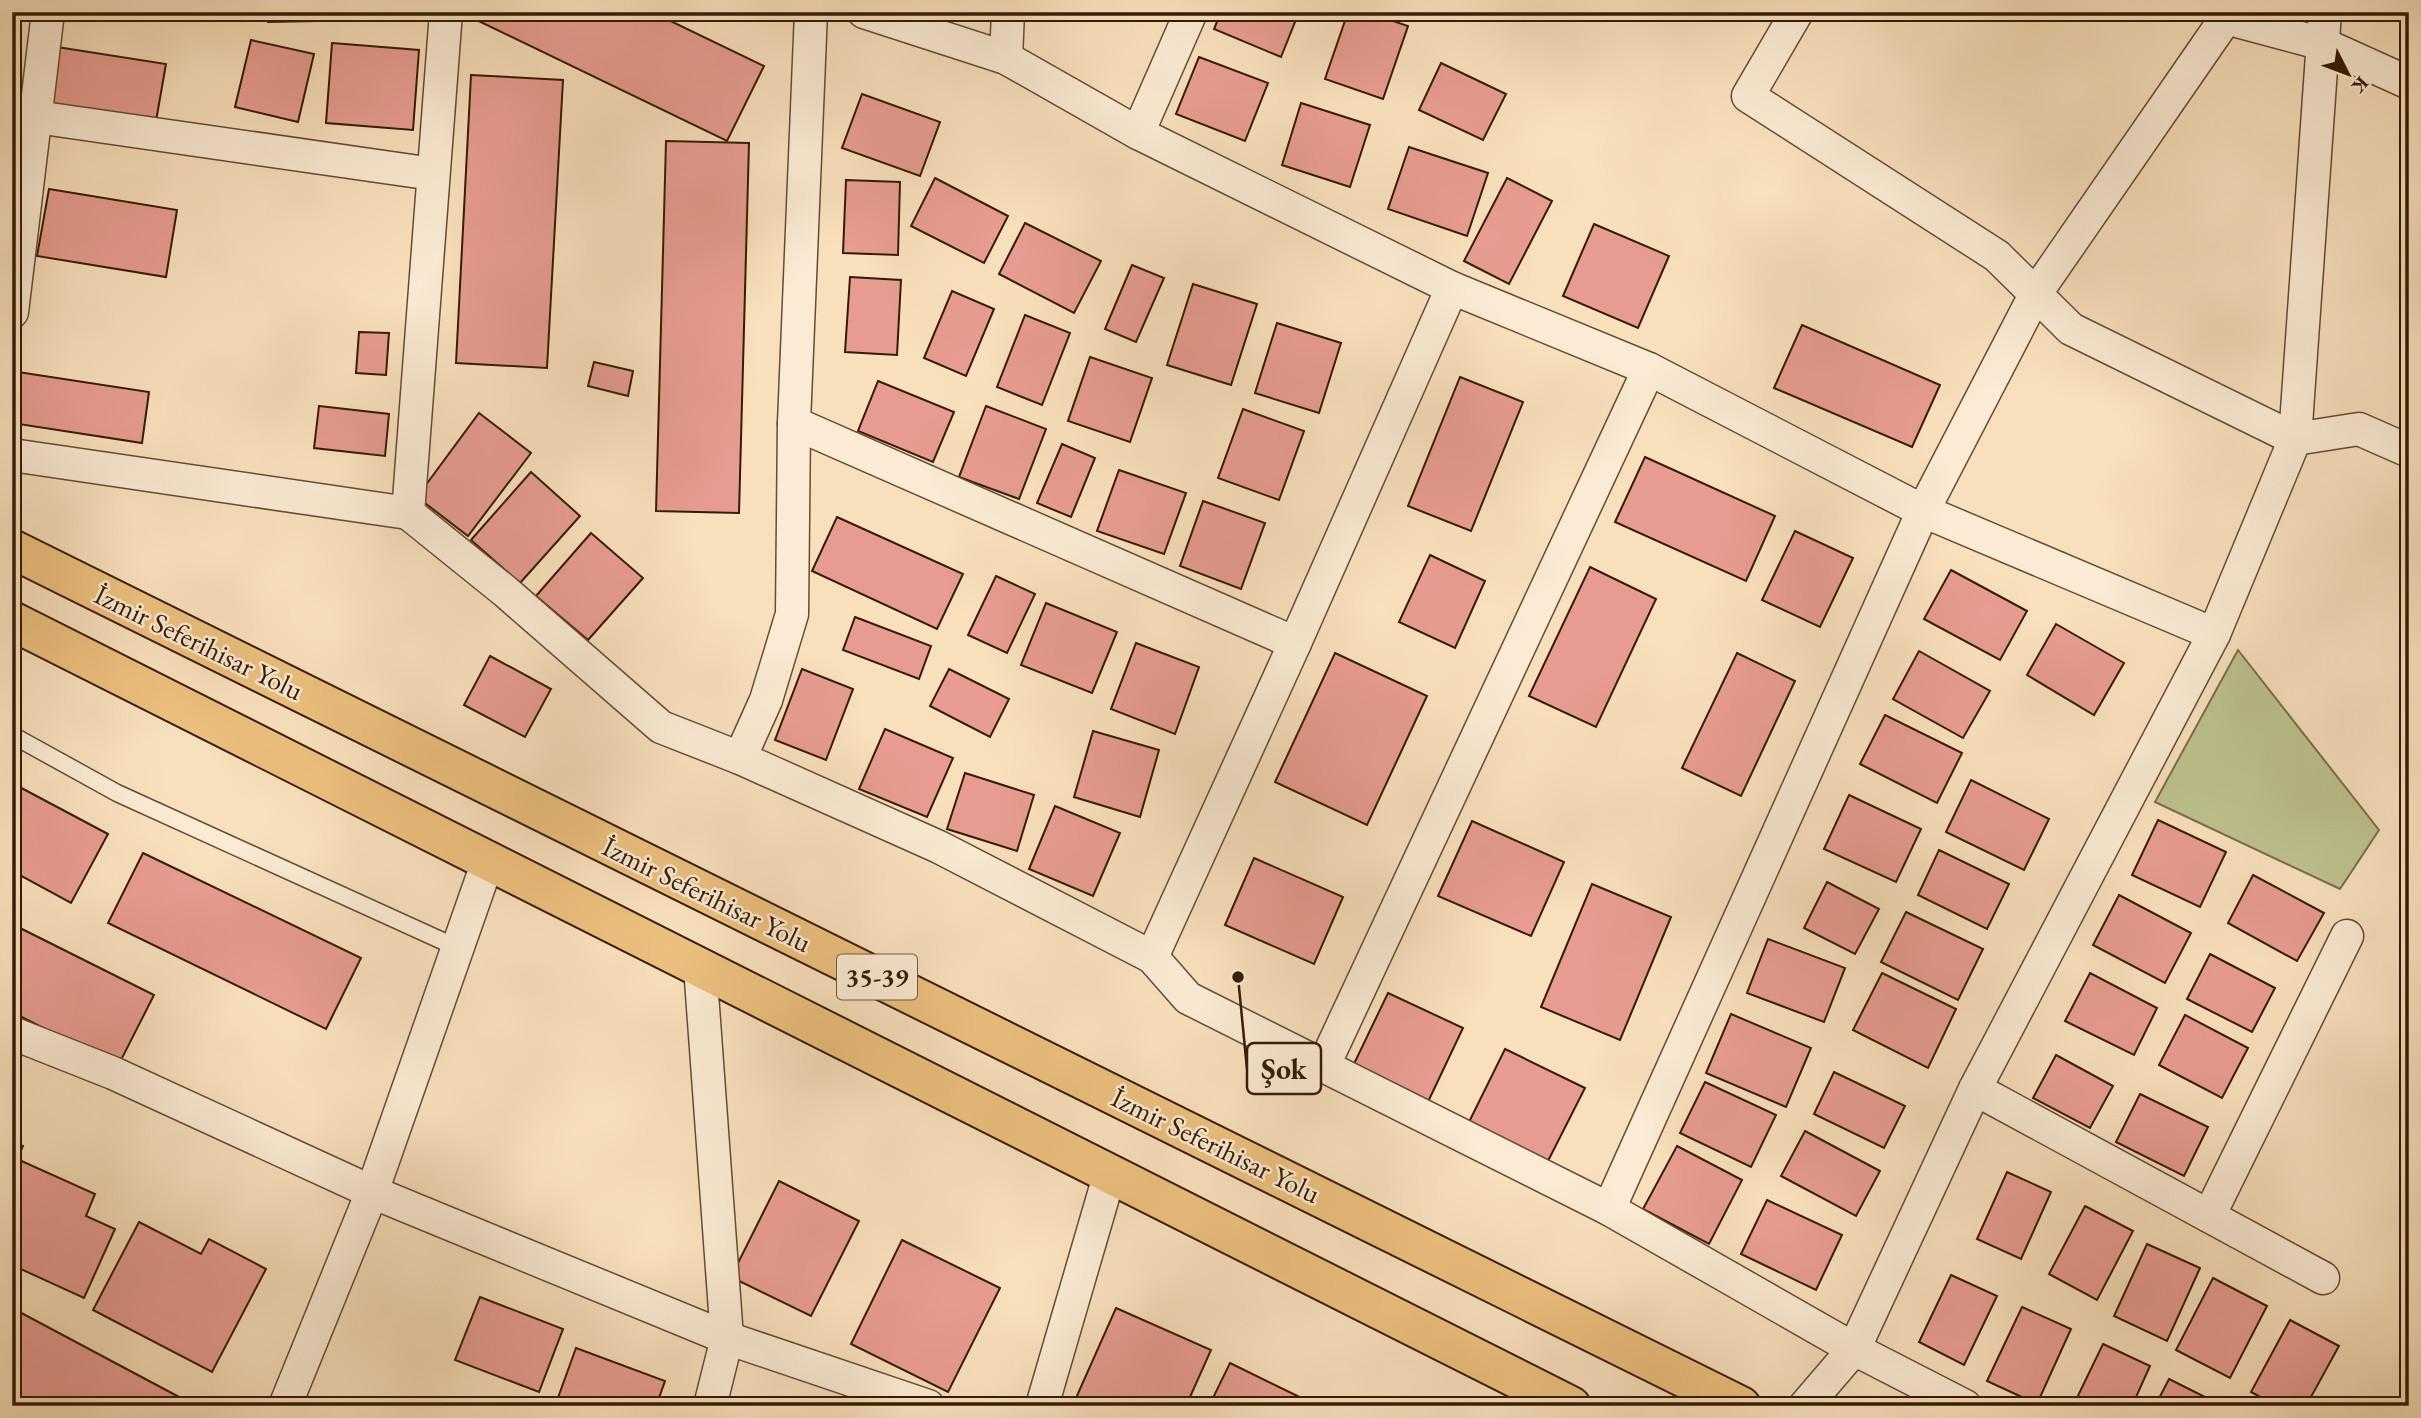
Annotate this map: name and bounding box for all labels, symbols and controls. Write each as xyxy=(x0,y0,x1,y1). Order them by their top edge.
north arrow xyxy=(2312,38,2382,108)
text: K xyxy=(2346,71,2374,99)
street label: İzmir Seferihisar Yolu xyxy=(89,576,309,708)
street label: İzmir Seferihisar Yolu xyxy=(597,828,817,960)
road number: 35-39 xyxy=(837,954,917,1000)
callout: Şok xyxy=(1247,1043,1321,1094)
text: Şok xyxy=(1261,1049,1308,1088)
street label: İzmir Seferihisar Yolu xyxy=(1106,1079,1326,1211)

